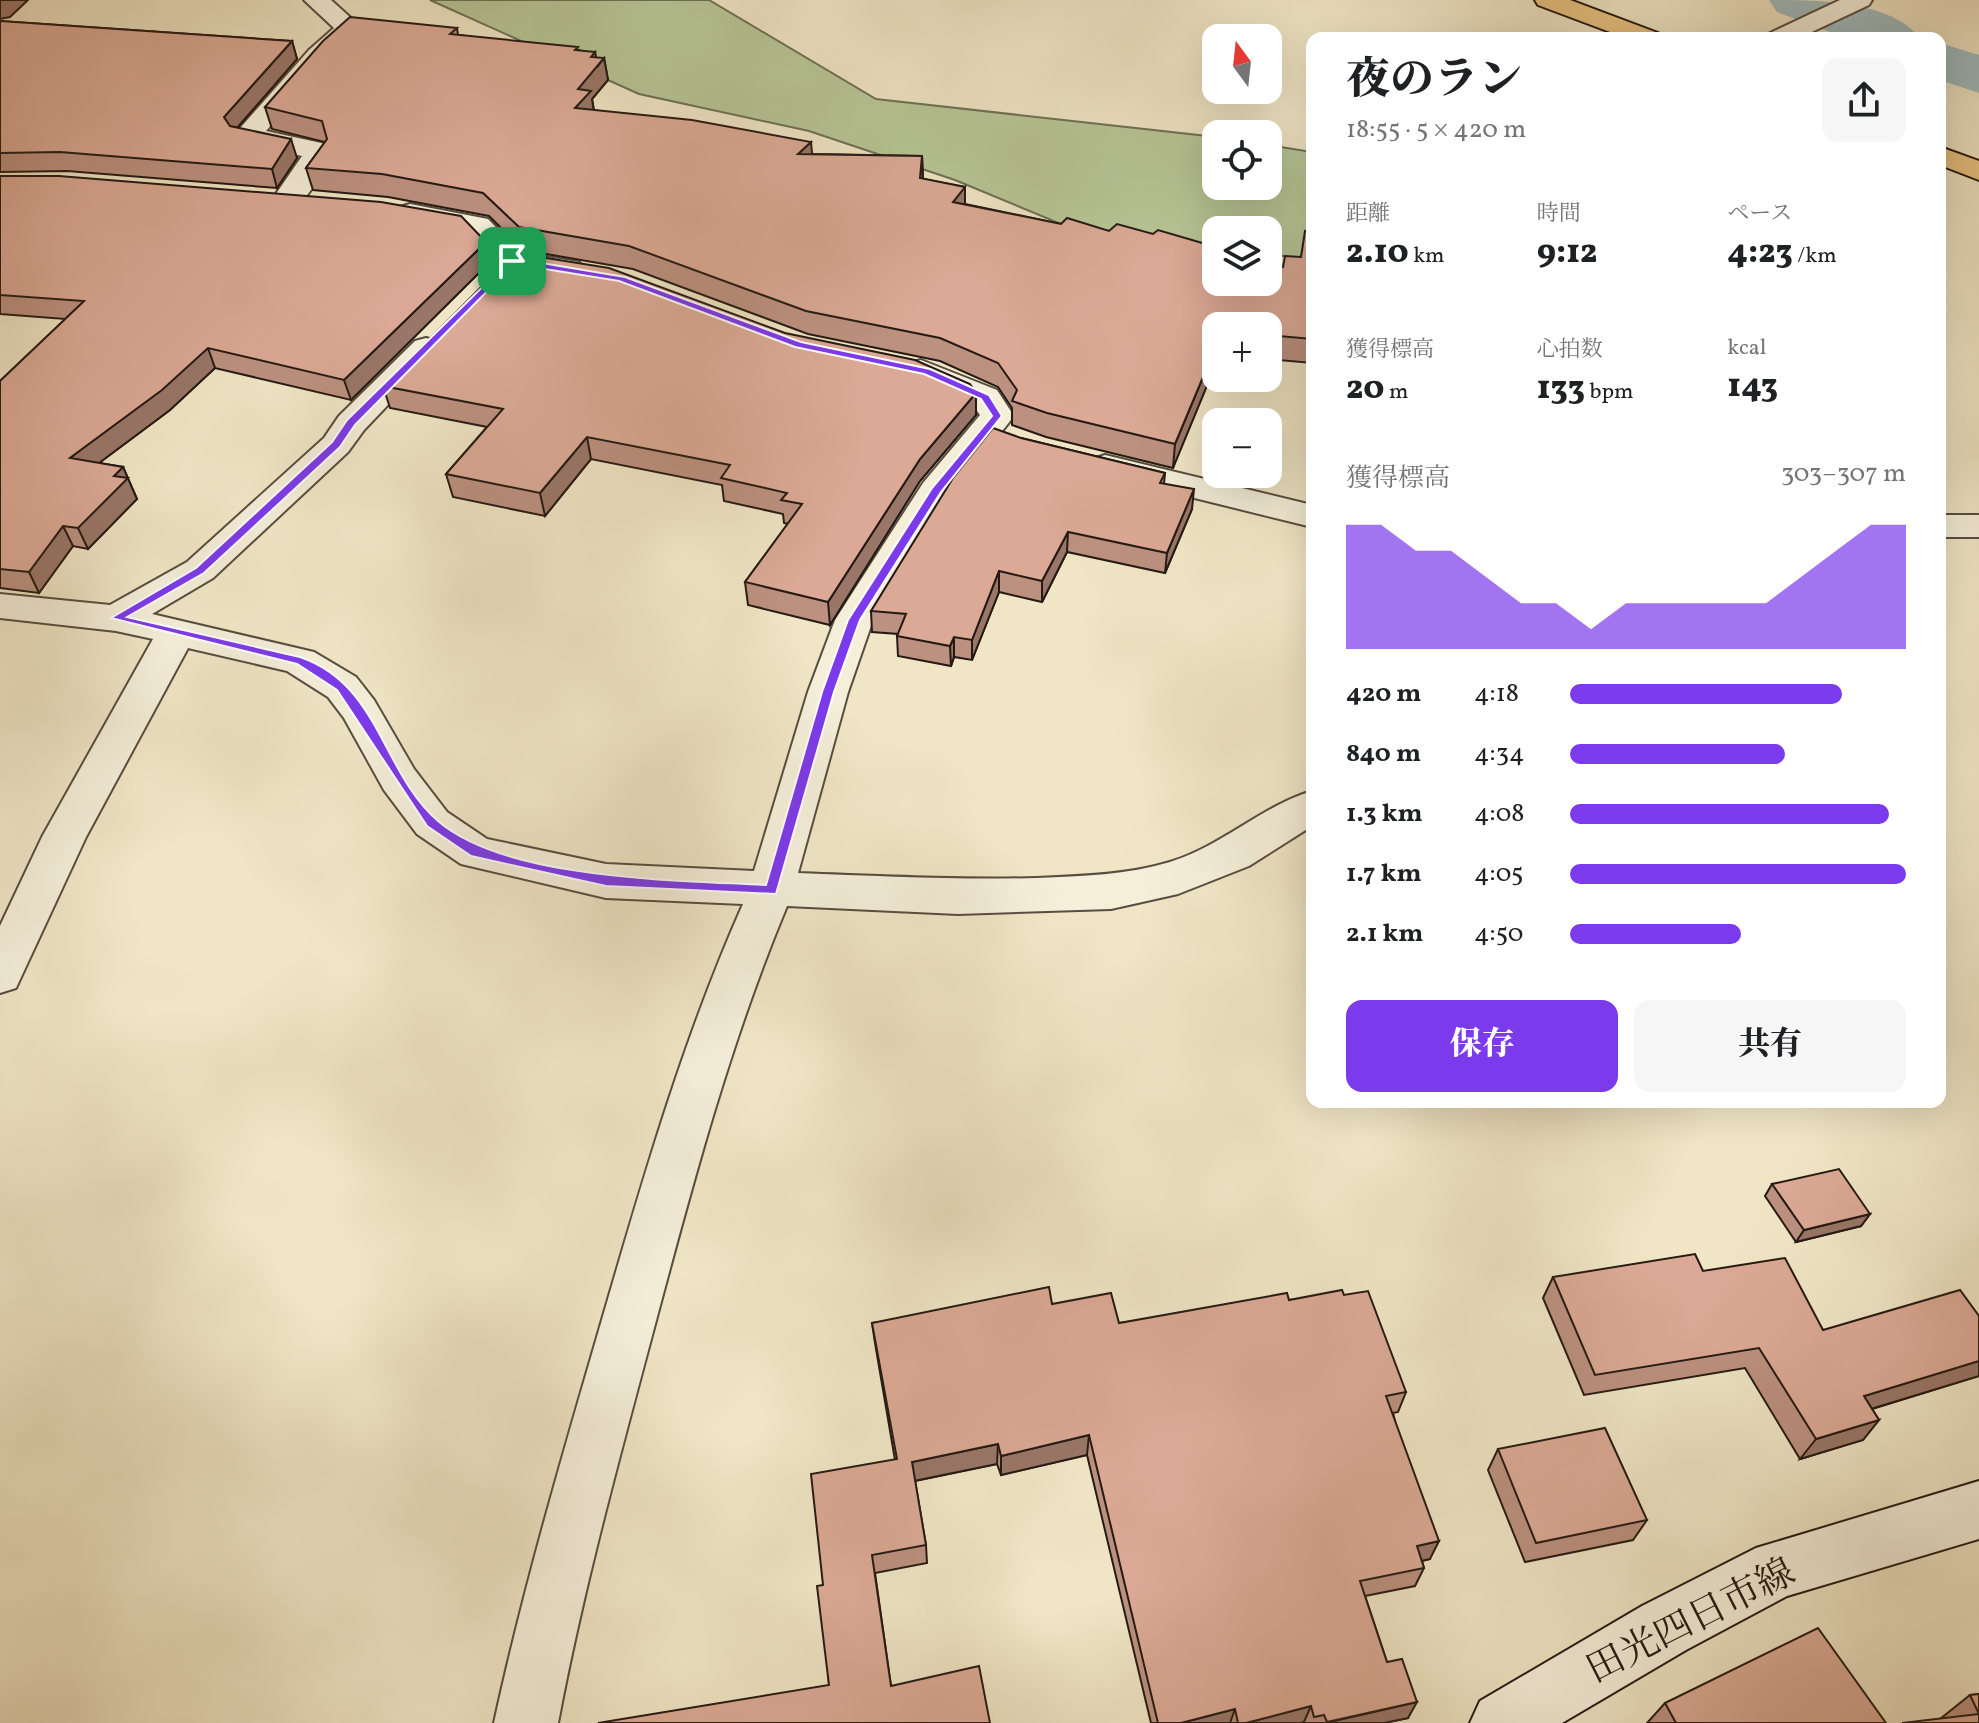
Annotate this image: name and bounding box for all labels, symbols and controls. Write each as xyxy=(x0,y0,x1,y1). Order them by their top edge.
north arrow xyxy=(1202,24,1282,104)
map controls xyxy=(1202,24,1282,488)
text: 夜のラン xyxy=(1346,51,1522,112)
button: share xyxy=(1822,58,1906,142)
text: 18:55 · 5 × 420 m xyxy=(1346,112,1526,148)
button: locate xyxy=(1202,120,1282,200)
text: 距離 xyxy=(1346,199,1390,230)
text: 時間 xyxy=(1537,199,1581,230)
text: ペース xyxy=(1727,199,1792,230)
button: layers xyxy=(1202,216,1282,296)
pin xyxy=(478,227,546,295)
text: 2.10 xyxy=(1346,230,1409,277)
text: 9:12 xyxy=(1537,230,1598,277)
text: 4:23 xyxy=(1727,230,1793,277)
icon: arrive xyxy=(490,239,534,283)
text: km xyxy=(1409,241,1445,272)
text: /km xyxy=(1793,241,1837,272)
button: + xyxy=(1202,312,1282,392)
text: kcal xyxy=(1727,333,1766,364)
text: 獲得標高 xyxy=(1346,335,1434,366)
text: 心拍数 xyxy=(1537,335,1603,366)
text: 143 xyxy=(1727,364,1778,411)
text: 20 xyxy=(1346,366,1384,413)
text: 133 xyxy=(1537,366,1585,413)
text: m xyxy=(1384,377,1408,408)
text: bpm xyxy=(1585,377,1634,408)
button: − xyxy=(1202,408,1282,488)
text: 303–307 m xyxy=(1781,456,1906,492)
text: 獲得標高 xyxy=(1346,461,1450,497)
text: 420 m xyxy=(1346,676,1422,712)
text: 4:18 xyxy=(1474,676,1519,712)
text: 840 m xyxy=(1346,736,1421,772)
text: 4:34 xyxy=(1474,736,1525,772)
text: 1.3 km xyxy=(1346,796,1423,832)
text: 4:08 xyxy=(1474,796,1525,832)
text: 1.7 km xyxy=(1346,856,1422,892)
text: 4:05 xyxy=(1474,856,1524,892)
text: 2.1 km xyxy=(1346,916,1423,952)
text: 4:50 xyxy=(1474,916,1523,952)
button: 保存 xyxy=(1346,1000,1618,1092)
button: 共有 xyxy=(1634,1000,1906,1092)
street label: 田光四日市線 xyxy=(1578,1548,1805,1698)

